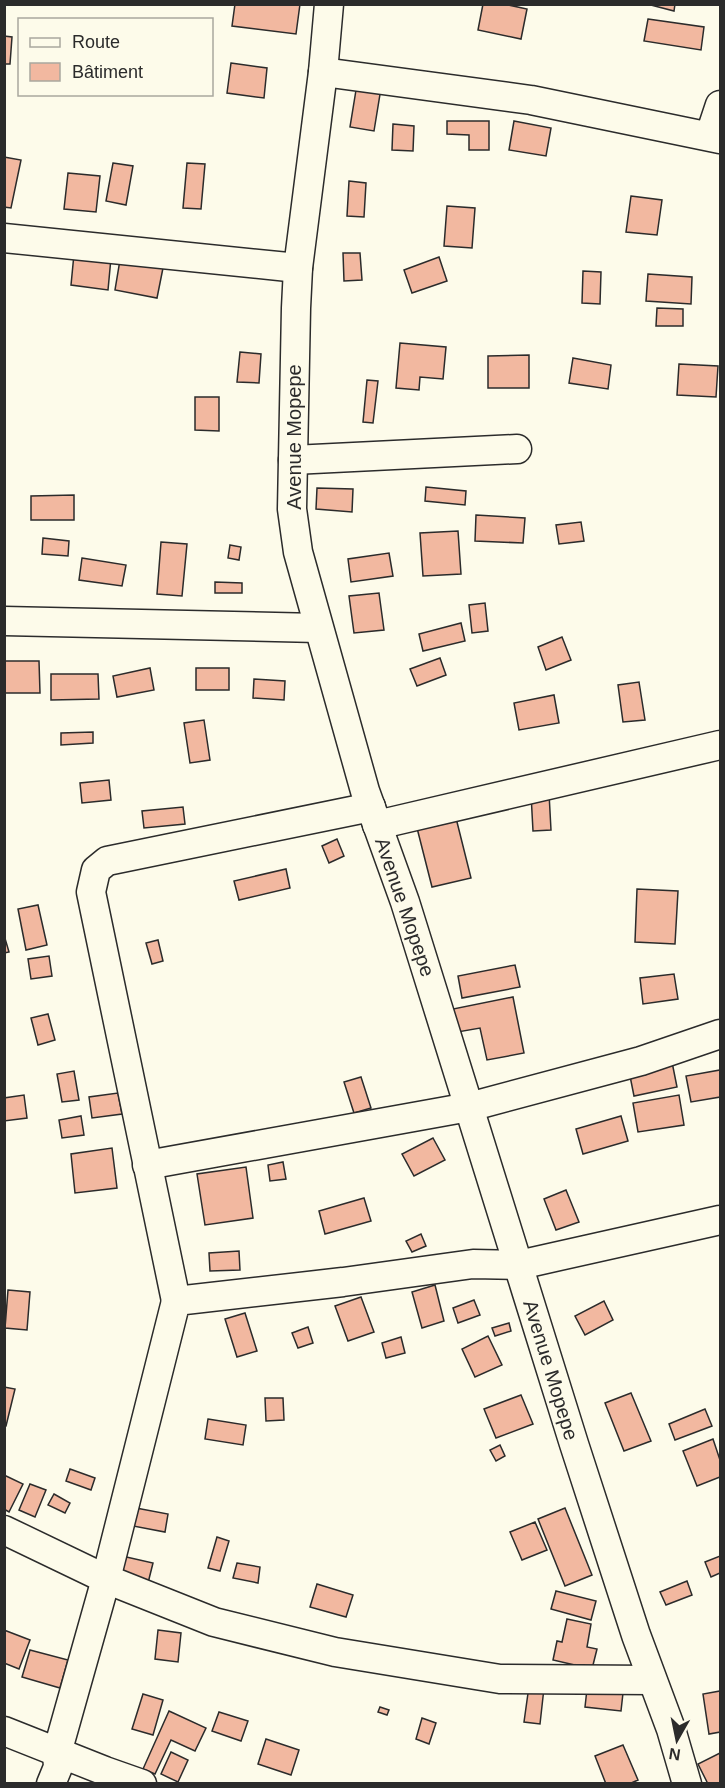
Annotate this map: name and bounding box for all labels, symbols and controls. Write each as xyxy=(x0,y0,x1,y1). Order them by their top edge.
legend xyxy=(18,18,213,96)
text: Route xyxy=(72,32,120,52)
text: Bâtiment xyxy=(72,62,143,82)
street label: Avenue Mopepe xyxy=(283,364,305,510)
street label: Avenue Mopepe xyxy=(371,835,439,979)
street label: Avenue Mopepe xyxy=(519,1297,583,1443)
north arrow xyxy=(647,1710,707,1770)
text: N xyxy=(668,1745,682,1764)

